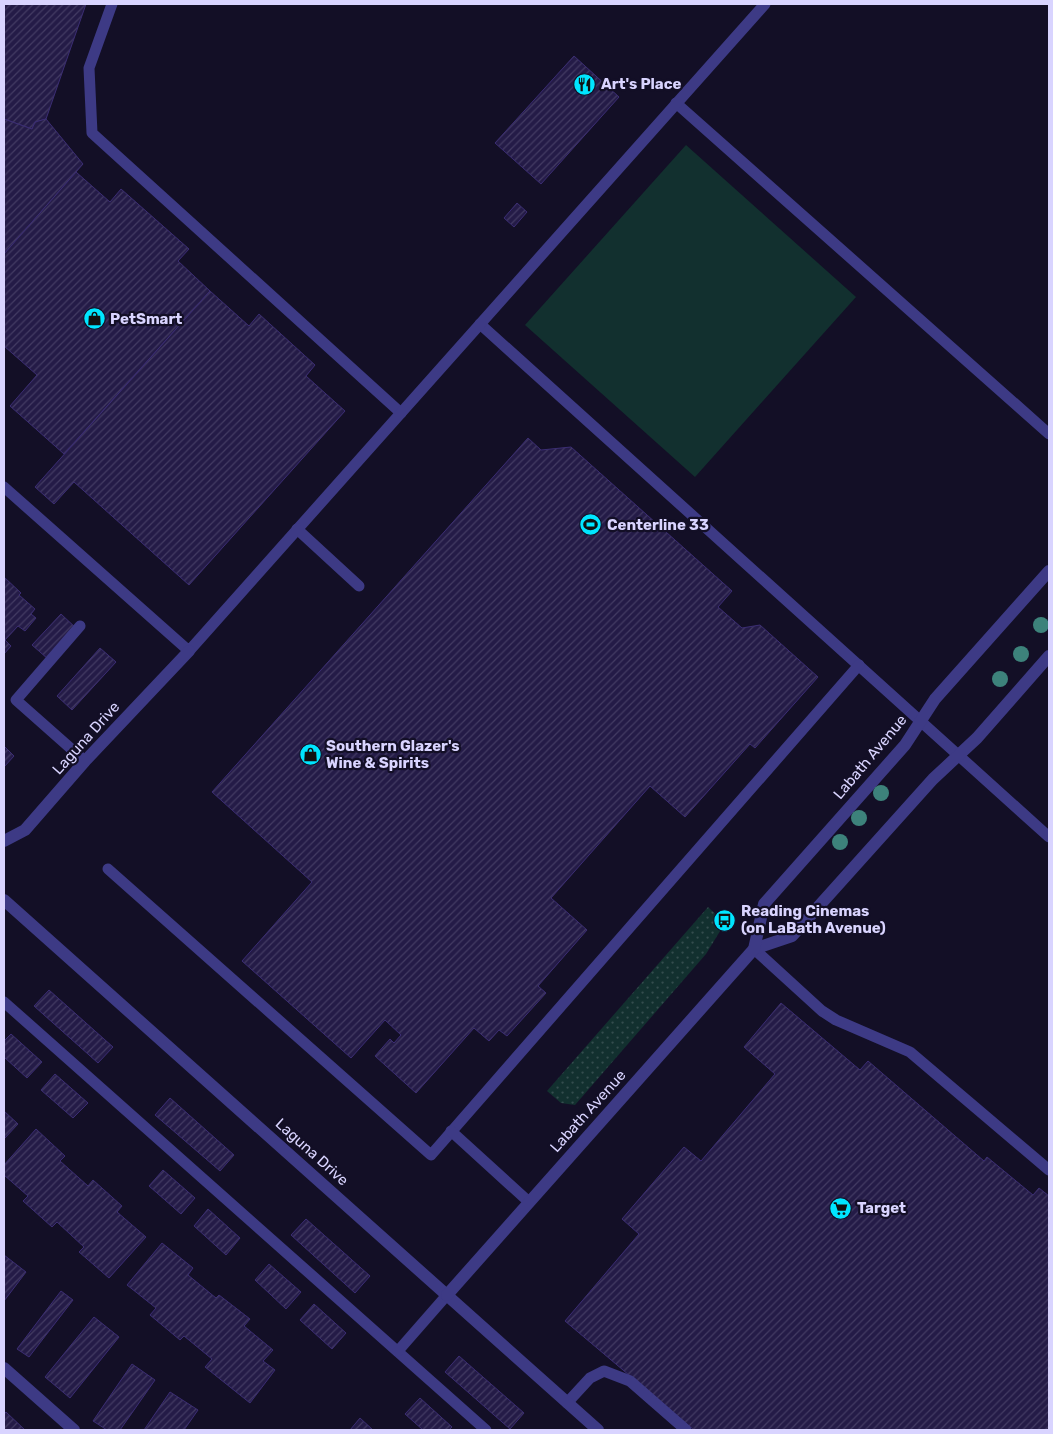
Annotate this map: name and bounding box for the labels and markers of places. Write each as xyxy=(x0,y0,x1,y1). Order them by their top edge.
restaurant icon: Art's Place xyxy=(573,72,597,96)
place label: Art's Place xyxy=(601,75,682,93)
shop icon: PetSmart xyxy=(82,307,106,331)
place label: PetSmart xyxy=(110,310,182,328)
sports icon: Centerline 33 xyxy=(579,513,603,537)
place label: Centerline 33 xyxy=(607,516,709,534)
place label: Southern Glazer's Wine & Spirits xyxy=(326,737,460,772)
shop icon: Southern Glazer's Wine & Spirits xyxy=(298,743,322,767)
place label: Reading Cinemas (on LaBath Avenue) xyxy=(741,902,886,937)
bus stop icon: Reading Cinemas (on LaBath Avenue) xyxy=(713,908,737,932)
supermarket icon: Target xyxy=(829,1196,853,1220)
place label: Target xyxy=(857,1199,906,1217)

